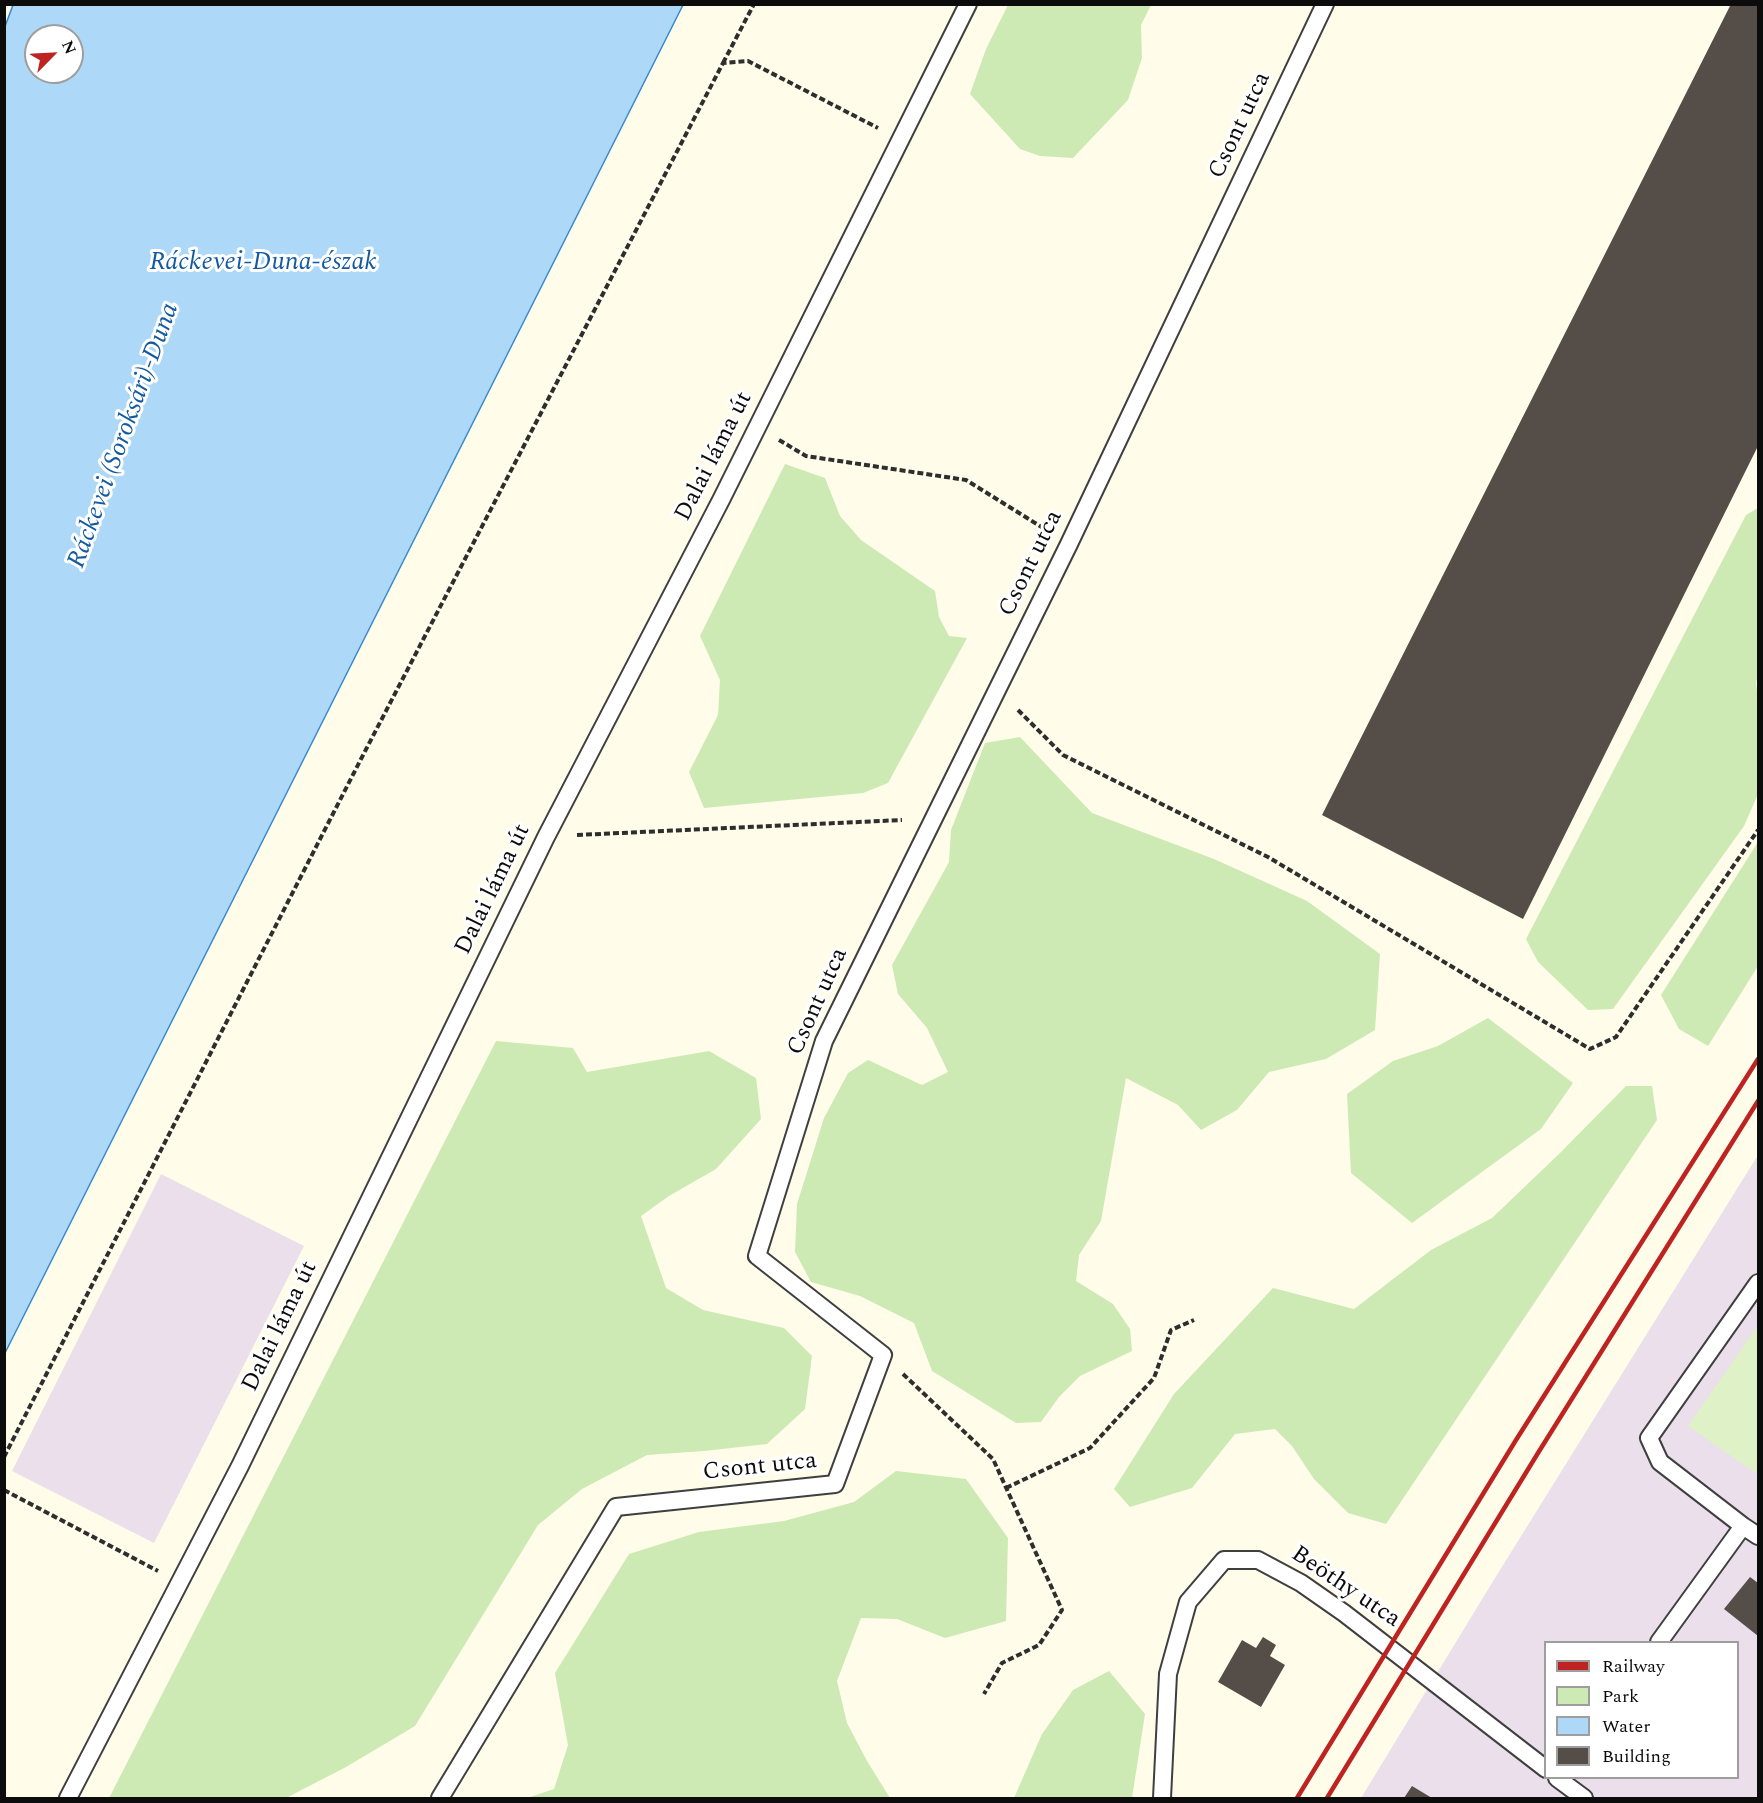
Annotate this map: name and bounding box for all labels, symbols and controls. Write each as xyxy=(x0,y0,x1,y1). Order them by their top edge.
north arrow xyxy=(24,24,84,84)
text: N xyxy=(55,37,82,58)
street label: Csont utca xyxy=(1204,68,1278,184)
water label: Ráckevei-Duna-észak xyxy=(149,248,377,280)
water label: Ráckevei (Soroksári)-Duna xyxy=(63,299,187,573)
street label: Dalai láma út xyxy=(670,387,760,527)
street label: Csont utca xyxy=(994,506,1070,622)
street label: Dalai láma út xyxy=(450,820,538,960)
street label: Csont utca xyxy=(783,944,855,1060)
street label: Dalai láma út xyxy=(237,1257,325,1397)
street label: Csont utca xyxy=(702,1448,818,1488)
street label: Beöthy utca xyxy=(1285,1541,1405,1635)
legend xyxy=(1544,1641,1739,1779)
text: Railway xyxy=(1602,1653,1665,1680)
text: Park xyxy=(1602,1683,1639,1710)
text: Water xyxy=(1602,1713,1650,1740)
text: Building xyxy=(1602,1743,1671,1770)

